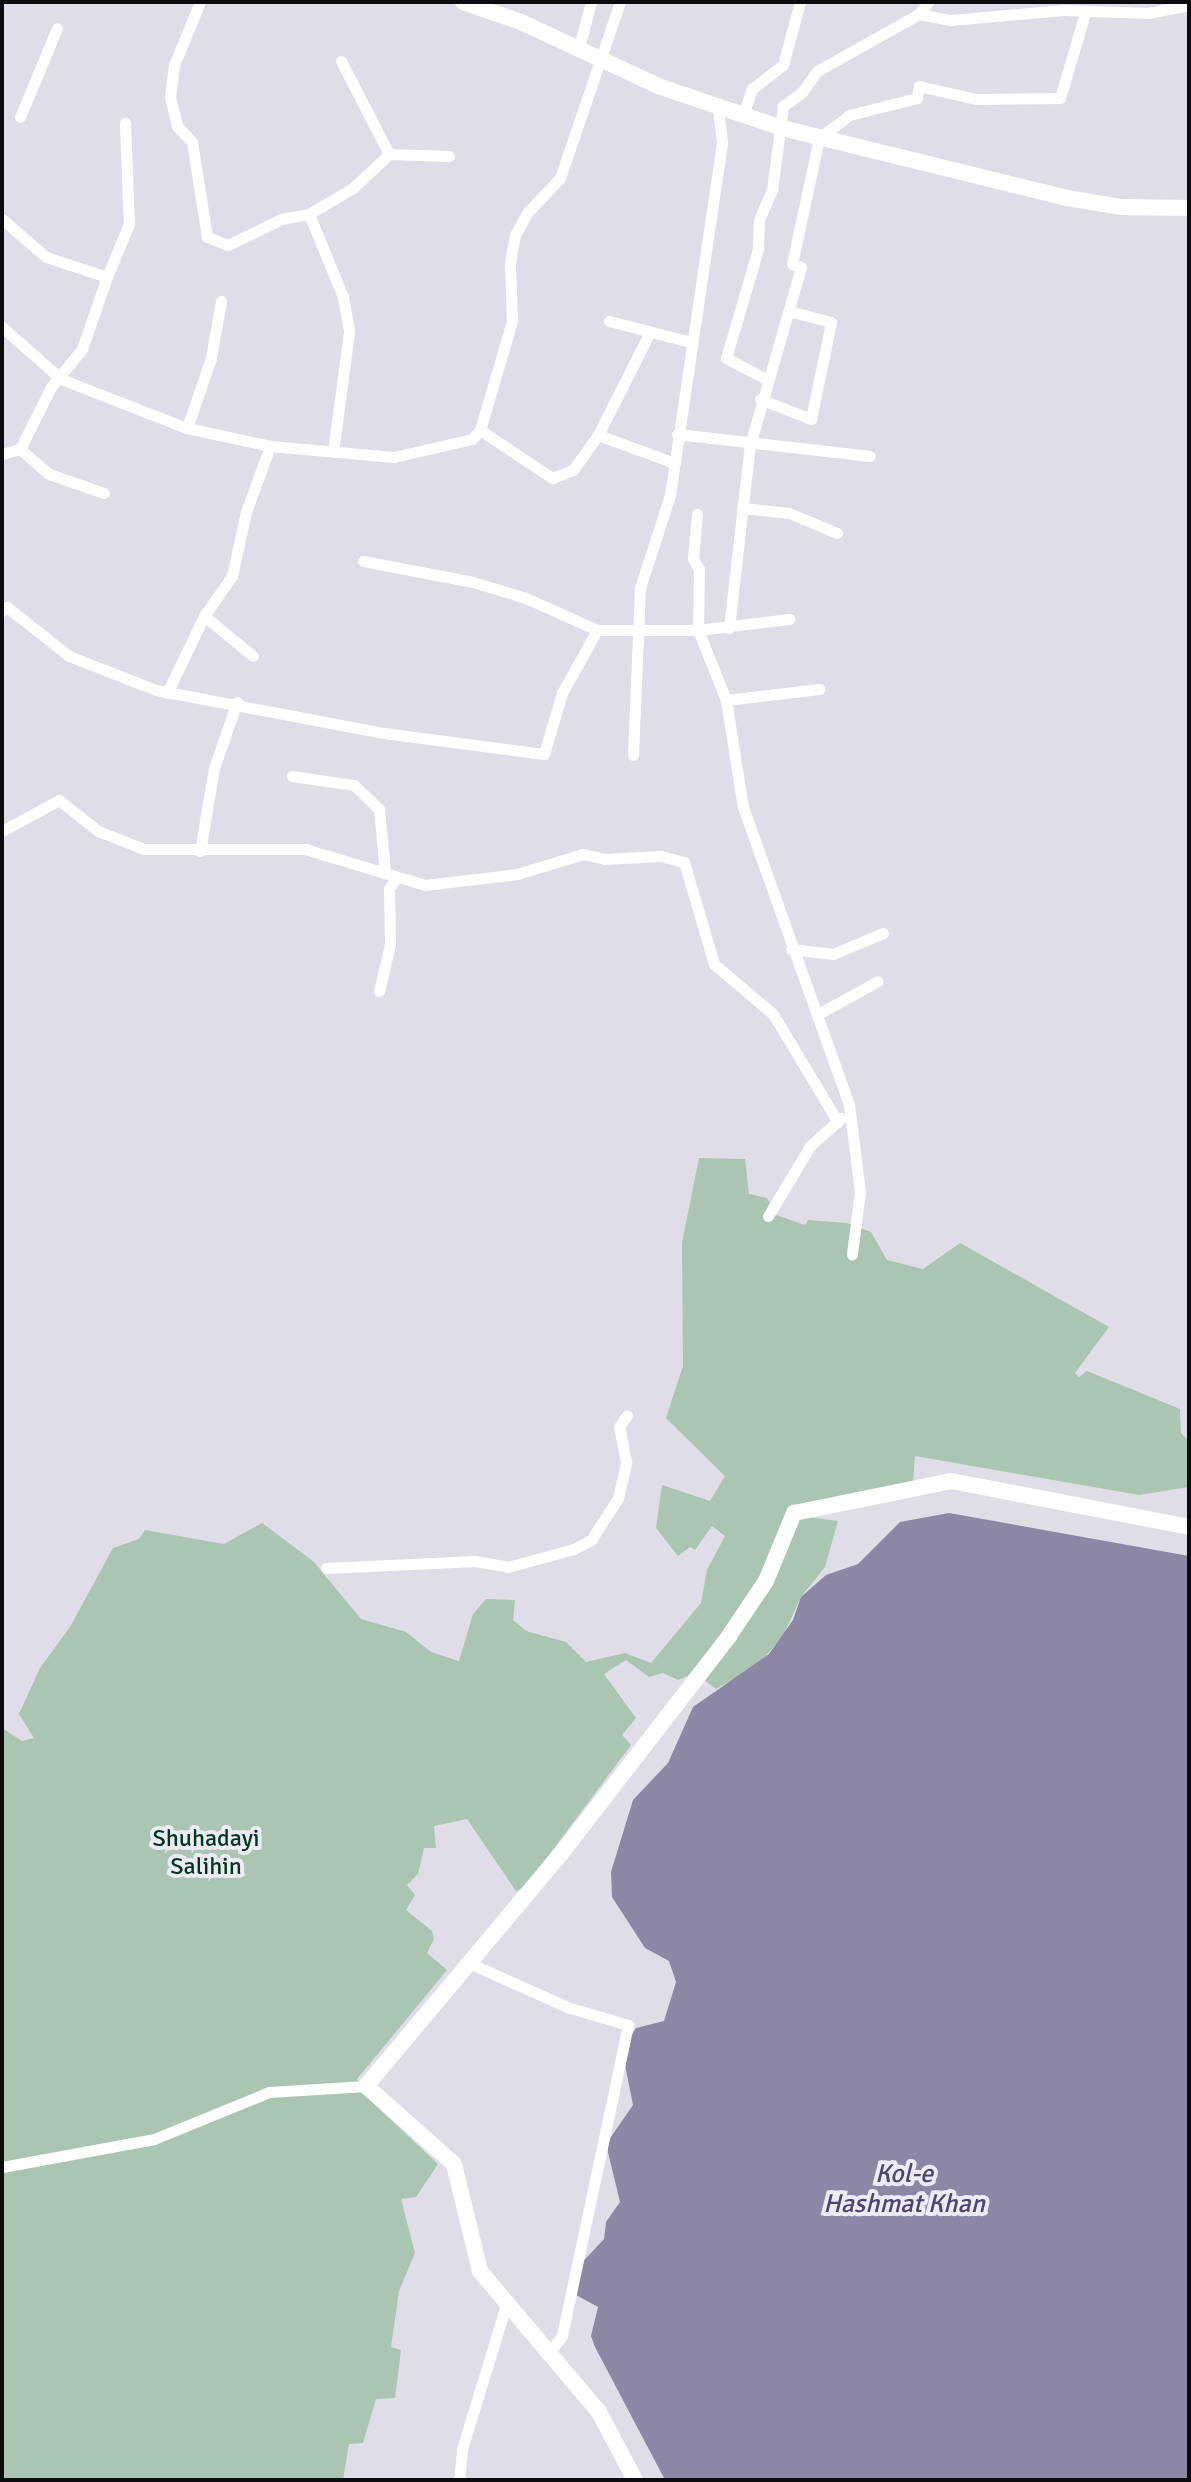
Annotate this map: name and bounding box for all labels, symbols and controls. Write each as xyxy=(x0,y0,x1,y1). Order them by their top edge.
park label: Shuhadayi Salihin xyxy=(152,1825,260,1881)
water label: Kol-e Hashmat Khan xyxy=(823,2159,985,2220)

